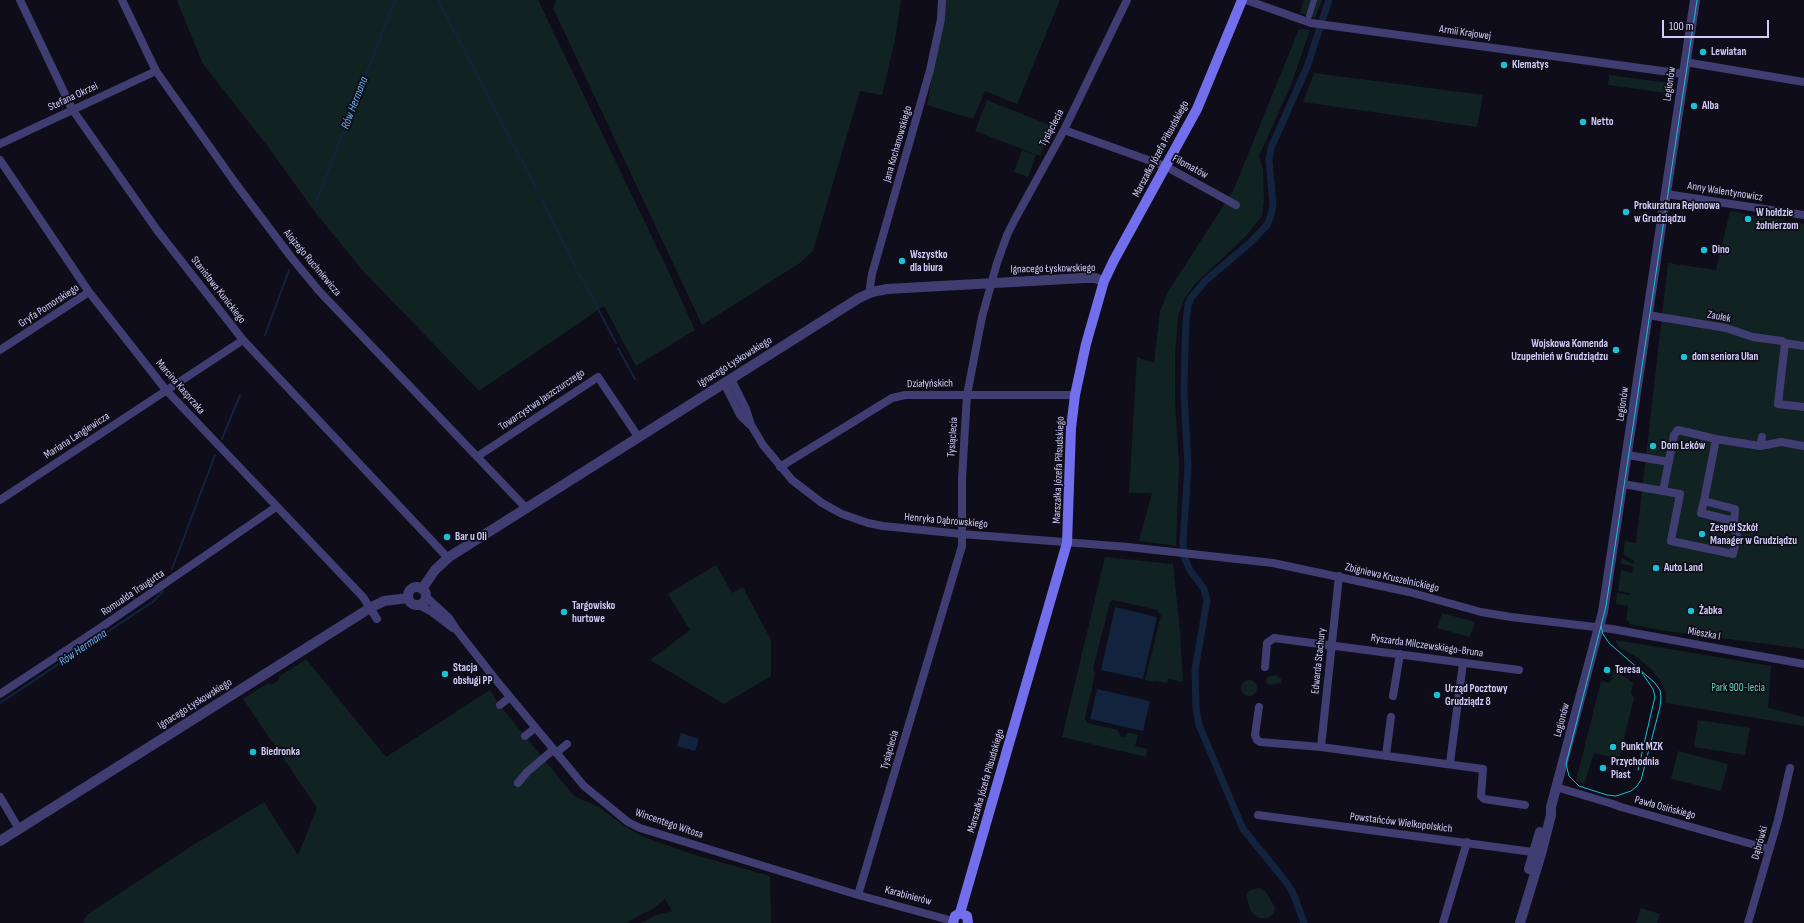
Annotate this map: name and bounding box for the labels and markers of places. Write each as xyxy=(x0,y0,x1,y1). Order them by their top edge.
place label: Lewiatan xyxy=(1711,45,1746,59)
marker: Lewiatan xyxy=(1698,47,1708,57)
place label: Klematys xyxy=(1512,58,1549,72)
marker: Klematys xyxy=(1499,60,1509,70)
place label: Alba xyxy=(1702,99,1719,113)
marker: Alba xyxy=(1689,101,1699,111)
place label: Netto xyxy=(1591,115,1614,129)
marker: Netto xyxy=(1578,117,1588,127)
place label: Prokuratura Rejonowa w Grudziądzu xyxy=(1634,199,1720,225)
place label: W hołdzie żołnierzom xyxy=(1756,206,1799,232)
marker: Prokuratura Rejonowa w Grudziądzu xyxy=(1621,207,1631,217)
marker: W hołdzie żołnierzom xyxy=(1743,214,1753,224)
place label: Dino xyxy=(1712,243,1730,257)
marker: Dino xyxy=(1699,245,1709,255)
place label: Wszystko dla biura xyxy=(910,248,948,274)
marker: Wszystko dla biura xyxy=(897,256,907,266)
place label: Wojskowa Komenda Uzupełnień w Grudziądzu xyxy=(1511,337,1608,363)
marker: Wojskowa Komenda Uzupełnień w Grudziądzu xyxy=(1611,345,1621,355)
place label: dom seniora Ułan xyxy=(1692,350,1758,364)
marker: dom seniora Ułan xyxy=(1679,352,1689,362)
place label: Dom Leków xyxy=(1661,439,1705,453)
marker: Dom Leków xyxy=(1648,441,1658,451)
place label: Zespół Szkół Manager w Grudziądzu xyxy=(1710,521,1797,547)
marker: Zespół Szkół Manager w Grudziądzu xyxy=(1697,529,1707,539)
place label: Bar u Oli xyxy=(455,530,487,544)
marker: Bar u Oli xyxy=(442,532,452,542)
place label: Auto Land xyxy=(1664,561,1703,575)
marker: Auto Land xyxy=(1651,563,1661,573)
place label: Targowisko hurtowe xyxy=(572,599,615,625)
place label: Żabka xyxy=(1699,604,1722,618)
marker: Żabka xyxy=(1686,606,1696,616)
marker: Targowisko hurtowe xyxy=(559,607,569,617)
place label: Stacja obsługi PP xyxy=(453,661,492,687)
place label: Teresa xyxy=(1615,663,1641,677)
marker: Teresa xyxy=(1602,665,1612,675)
marker: Stacja obsługi PP xyxy=(440,669,450,679)
place label: Urząd Pocztowy Grudziądz 8 xyxy=(1445,682,1508,708)
marker: Urząd Pocztowy Grudziądz 8 xyxy=(1432,690,1442,700)
place label: Punkt MZK xyxy=(1621,740,1663,754)
marker: Punkt MZK xyxy=(1608,742,1618,752)
place label: Biedronka xyxy=(261,745,300,759)
marker: Biedronka xyxy=(248,747,258,757)
place label: Przychodnia Piast xyxy=(1611,755,1659,781)
marker: Przychodnia Piast xyxy=(1598,763,1608,773)

